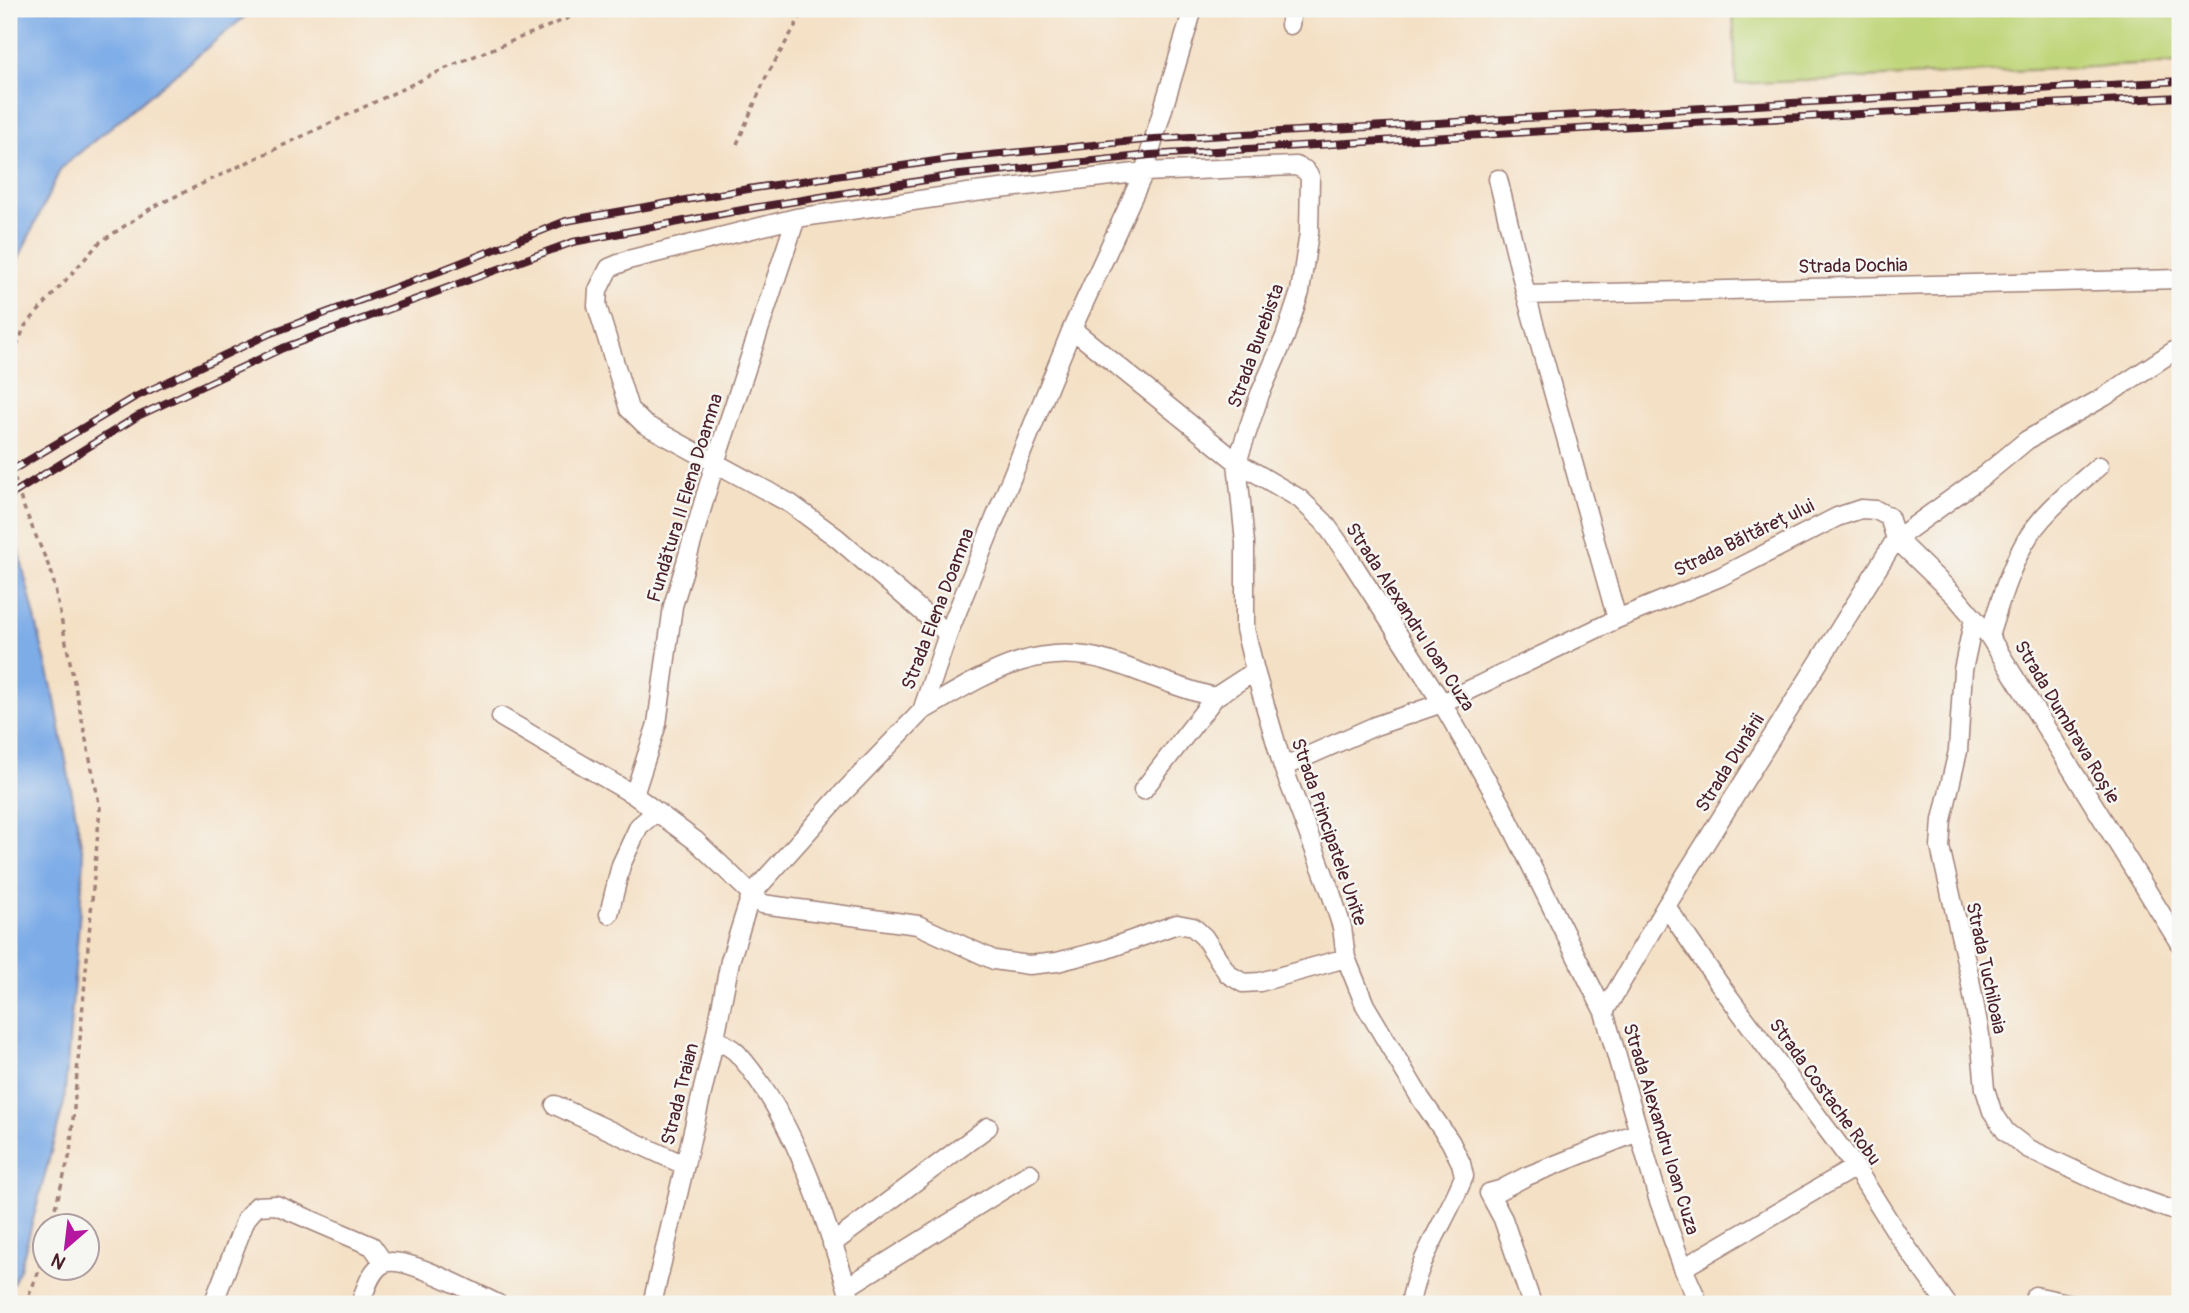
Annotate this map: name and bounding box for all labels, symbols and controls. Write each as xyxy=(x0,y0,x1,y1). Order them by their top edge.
street label: Strada Dochia xyxy=(1798,253,1908,279)
street label: Strada Burebista xyxy=(1222,280,1290,411)
street label: Fundătura II Elena Doamna xyxy=(642,390,728,605)
street label: Strada Băltărețului xyxy=(1670,494,1818,582)
street label: Strada Alexandru Ioan Cuza xyxy=(1340,518,1480,716)
street label: Strada Elena Doamna xyxy=(896,525,980,693)
street label: Strada Dumbrava Roșie xyxy=(2009,636,2125,808)
street label: Strada Dunării xyxy=(1690,709,1770,817)
street label: Strada Principatele Unite xyxy=(1286,735,1373,929)
street label: Strada Tuchiloaia xyxy=(1960,900,2012,1036)
street label: Strada Costache Robu xyxy=(1764,1014,1886,1170)
street label: Strada Alexandru Ioan Cuza xyxy=(1617,1020,1705,1238)
street label: Strada Traian xyxy=(656,1040,704,1148)
north arrow xyxy=(32,1212,102,1282)
text: N xyxy=(47,1247,70,1275)

